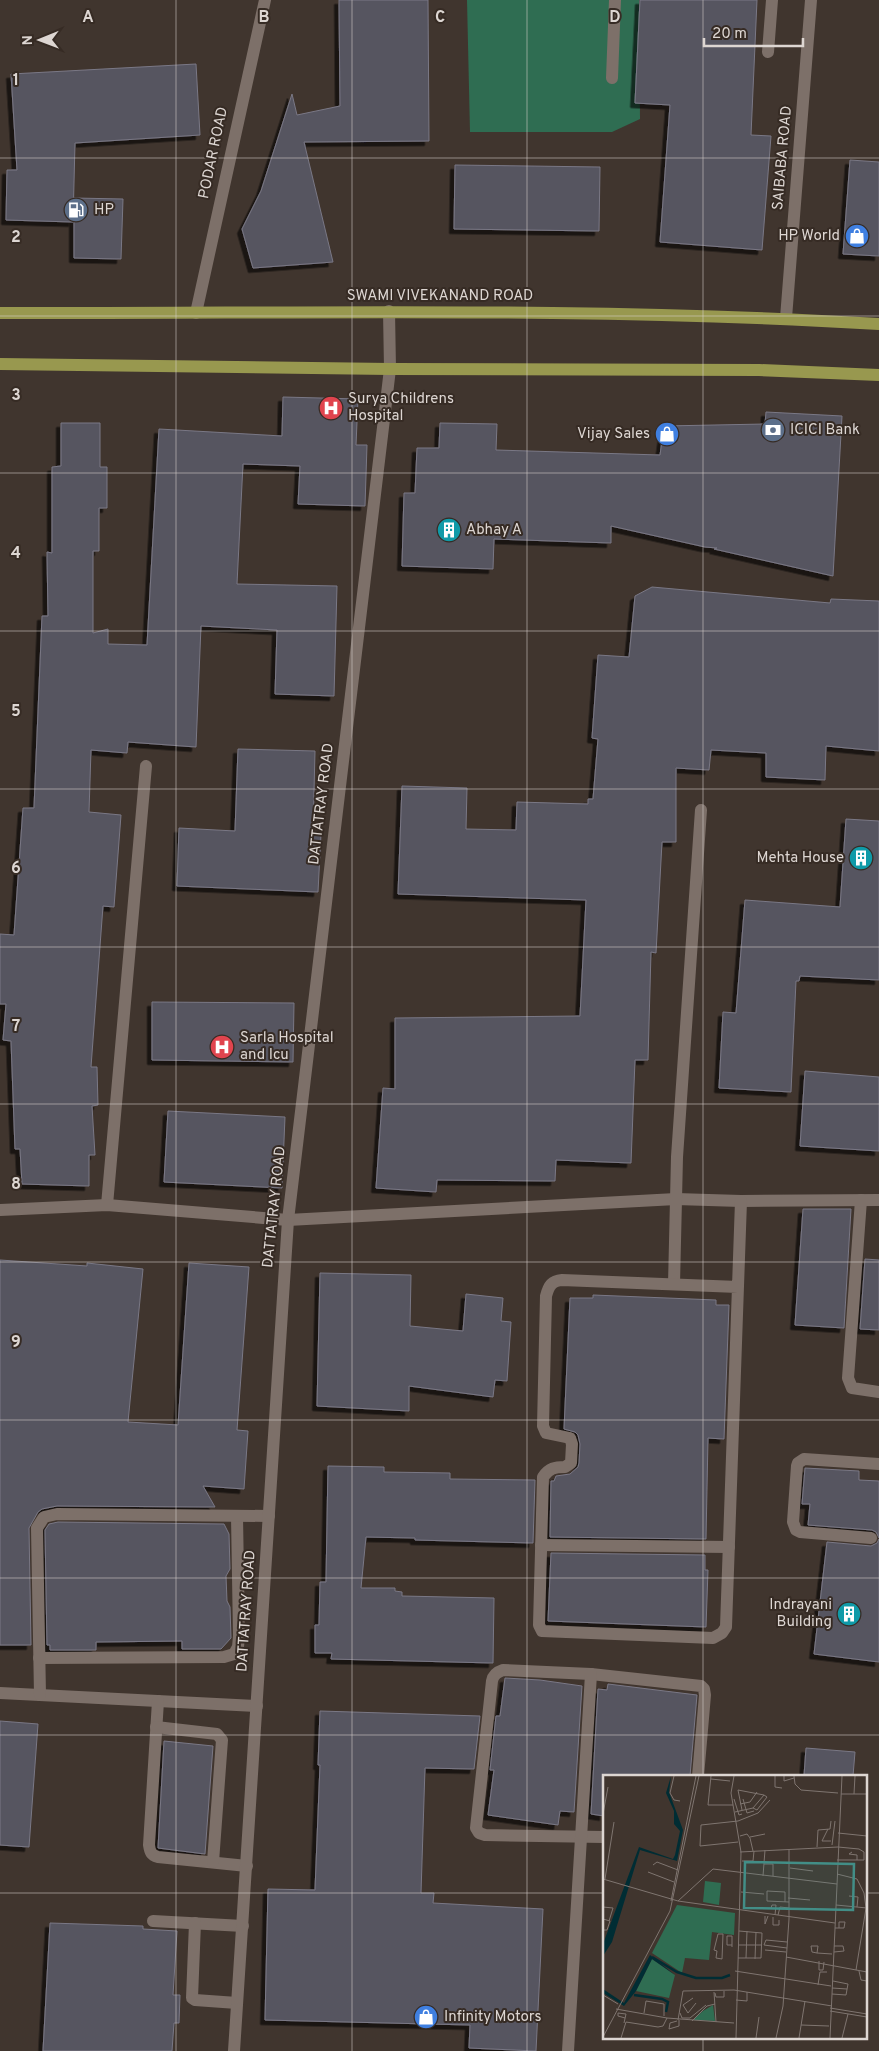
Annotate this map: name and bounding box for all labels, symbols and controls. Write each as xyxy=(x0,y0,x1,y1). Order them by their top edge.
text: A xyxy=(82,8,94,28)
text: B xyxy=(258,8,270,28)
text: C xyxy=(435,8,445,28)
text: D xyxy=(609,8,621,28)
north arrow xyxy=(15,15,65,65)
scale bar xyxy=(704,15,803,47)
text: 20 m xyxy=(712,25,747,44)
text: N xyxy=(20,35,37,45)
text: 1 xyxy=(13,71,19,91)
street label: PODAR ROAD xyxy=(195,105,233,201)
street label: SAIBABA ROAD xyxy=(769,105,797,211)
fuel station icon: HP xyxy=(63,197,89,223)
place label: HP xyxy=(94,201,114,220)
shop icon: HP World xyxy=(844,223,870,249)
place label: HP World xyxy=(778,227,840,246)
text: 2 xyxy=(11,228,21,248)
street label: SWAMI VIVEKANAND ROAD xyxy=(347,287,533,306)
text: 3 xyxy=(11,386,21,406)
place label: Surya Childrens Hospital xyxy=(348,390,454,426)
hospital icon: Surya Childrens Hospital xyxy=(318,395,344,421)
bank icon: ICICI Bank xyxy=(760,417,786,443)
shop icon: Vijay Sales xyxy=(654,421,680,447)
place label: ICICI Bank xyxy=(790,421,860,440)
place label: Vijay Sales xyxy=(577,425,650,444)
building icon: Abhay A xyxy=(436,517,462,543)
place label: Abhay A xyxy=(466,521,522,540)
text: 4 xyxy=(11,544,21,564)
text: 5 xyxy=(11,702,21,722)
street label: DATTATRAY ROAD xyxy=(305,742,339,866)
building icon: Mehta House xyxy=(848,845,874,871)
place label: Mehta House xyxy=(756,849,844,868)
text: 6 xyxy=(11,859,21,879)
text: 7 xyxy=(12,1017,20,1037)
place label: Sarla Hospital and Icu xyxy=(240,1029,334,1065)
hospital icon: Sarla Hospital and Icu xyxy=(209,1034,235,1060)
street label: DATTATRAY ROAD xyxy=(259,1145,291,1269)
text: 8 xyxy=(11,1175,21,1195)
text: 9 xyxy=(11,1333,21,1353)
street label: DATTATRAY ROAD xyxy=(233,1549,261,1673)
place label: Indrayani Building xyxy=(769,1596,832,1632)
building icon: Indrayani Building xyxy=(836,1601,862,1627)
inset map xyxy=(603,1775,866,2038)
shop icon: Infinity Motors xyxy=(413,2004,439,2030)
place label: Infinity Motors xyxy=(444,2008,541,2027)

